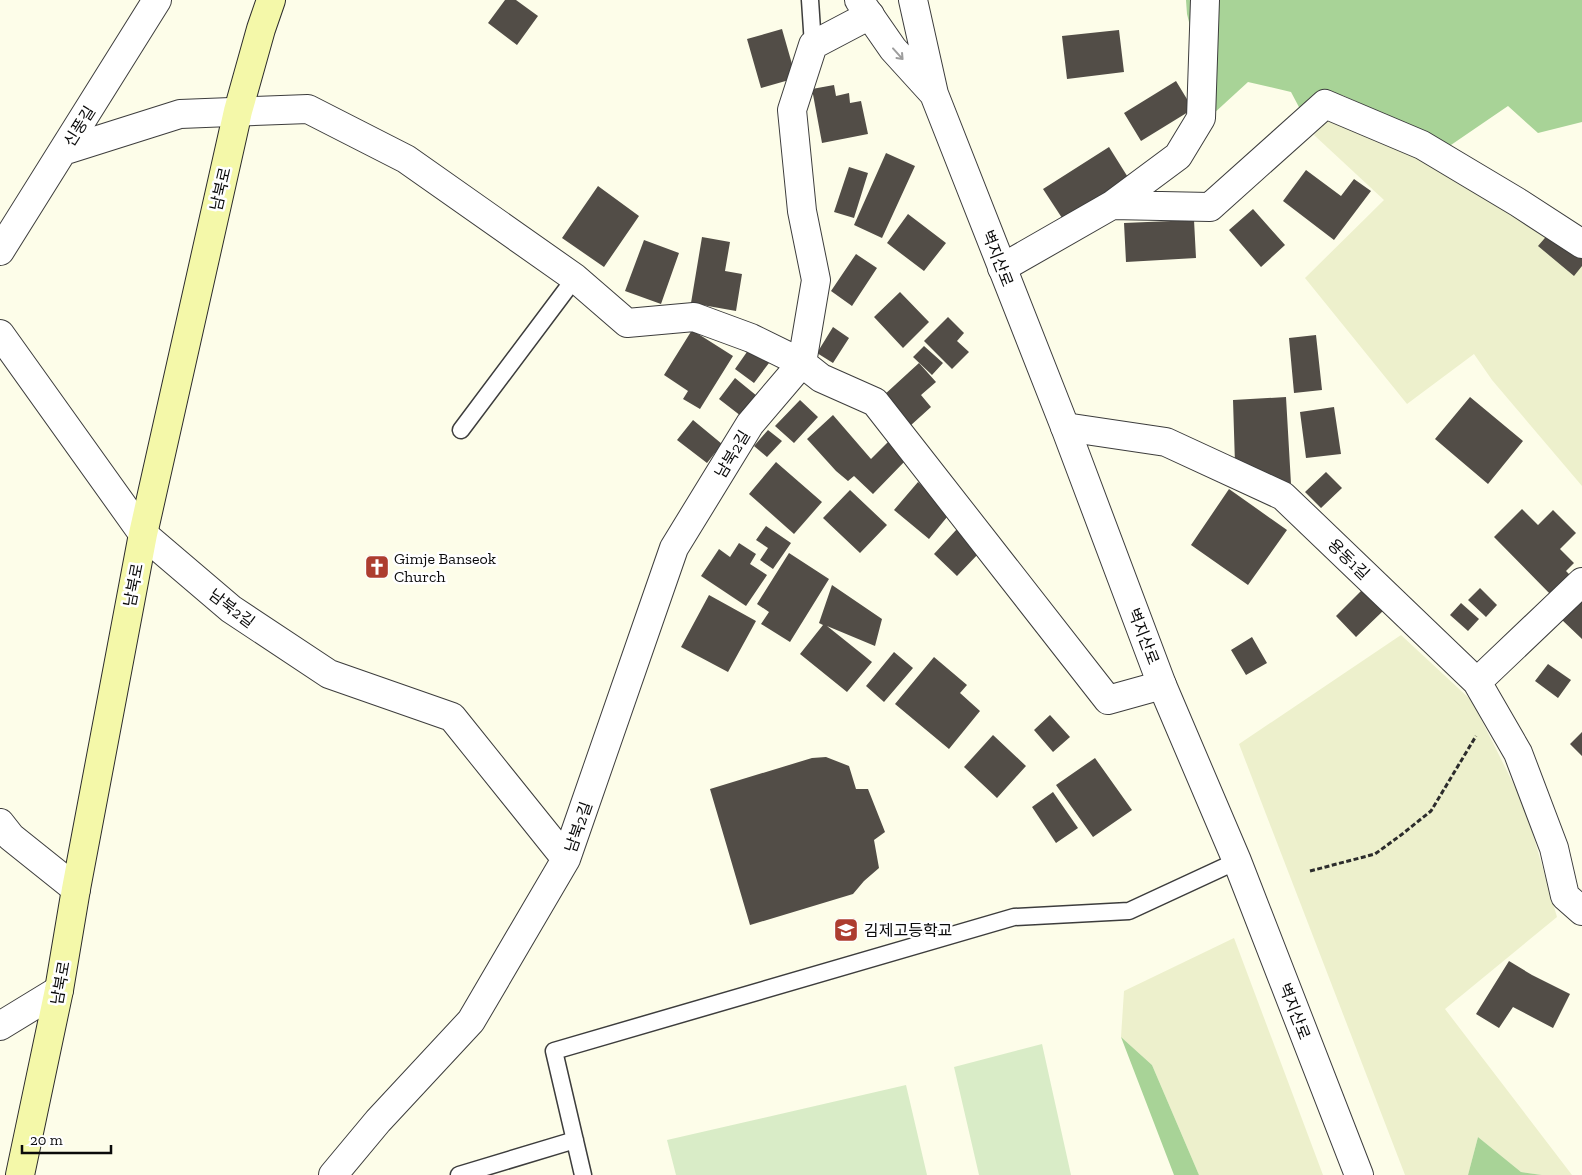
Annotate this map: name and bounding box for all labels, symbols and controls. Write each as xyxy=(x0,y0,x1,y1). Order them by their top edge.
one-way arrow xyxy=(892,48,904,61)
street label: 신풍길 xyxy=(60,103,99,150)
street label: 남북로 xyxy=(206,165,235,213)
street label: 벽지산로 xyxy=(978,227,1017,289)
street label: 남북2길 xyxy=(711,427,754,482)
street label: 용동1길 xyxy=(1324,535,1373,584)
place label: Gimje Banseok Church xyxy=(394,549,497,586)
church icon: Gimje Banseok Church xyxy=(364,554,390,580)
street label: 남북로 xyxy=(120,561,147,609)
street label: 남북2길 xyxy=(205,585,258,632)
street label: 벽지산로 xyxy=(1124,605,1163,667)
street label: 남북2길 xyxy=(561,799,596,855)
school or university icon: 김제고등학교 xyxy=(833,917,859,943)
place label: 김제고등학교 xyxy=(864,921,952,940)
street label: 남북로 xyxy=(47,959,74,1006)
street label: 벽지산로 xyxy=(1275,980,1314,1042)
scale bar xyxy=(22,1122,111,1154)
text: 20 m xyxy=(30,1131,63,1149)

